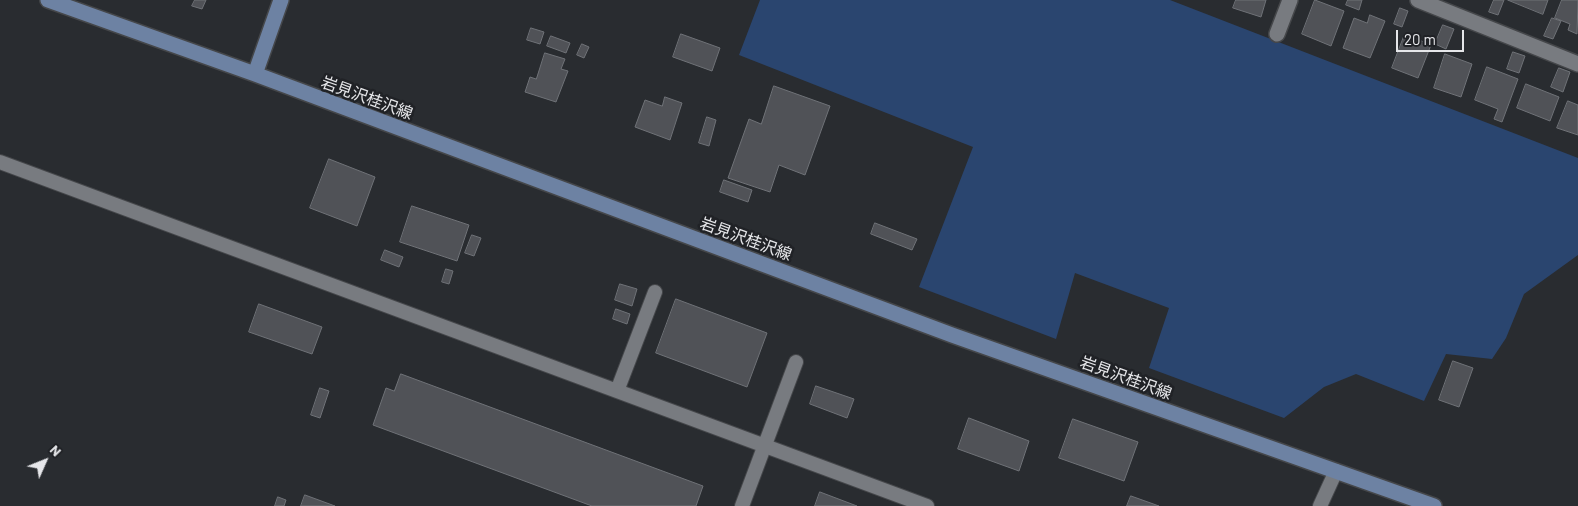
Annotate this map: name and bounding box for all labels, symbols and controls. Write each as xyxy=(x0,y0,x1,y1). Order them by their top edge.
scale bar xyxy=(1398,20,1466,52)
text: 20 m xyxy=(1404,30,1436,48)
street label: 岩見沢桂沢線 xyxy=(319,73,415,123)
street label: 岩見沢桂沢線 xyxy=(698,214,794,264)
street label: 岩見沢桂沢線 xyxy=(1078,353,1174,403)
north arrow xyxy=(20,436,70,486)
text: N xyxy=(47,441,65,459)

